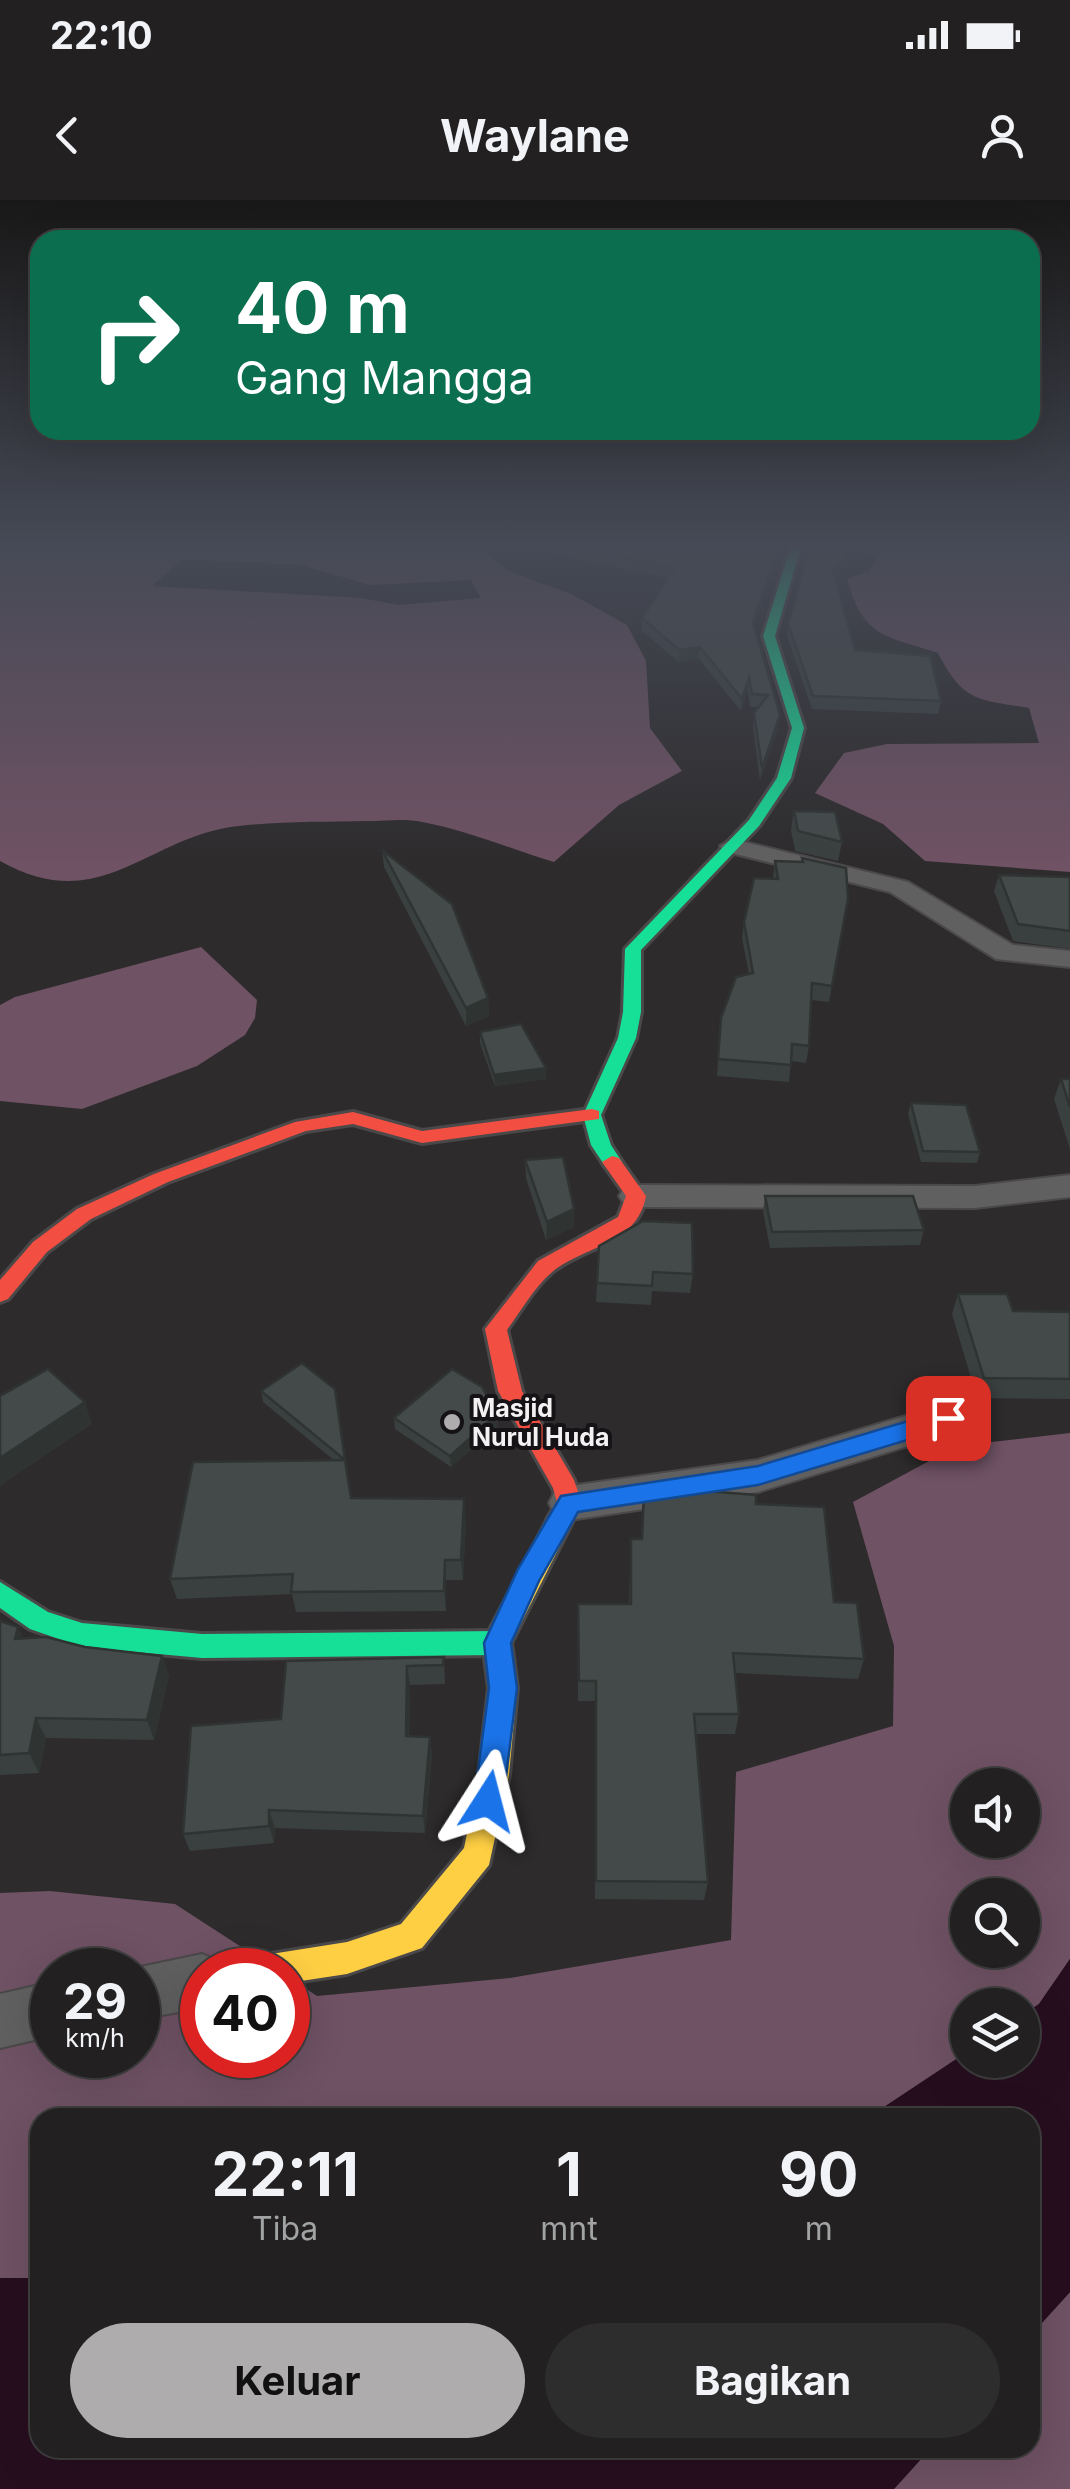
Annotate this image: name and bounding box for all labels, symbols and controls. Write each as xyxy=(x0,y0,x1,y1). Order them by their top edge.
text: 22:10 xyxy=(50,12,153,58)
icon: back xyxy=(40,108,95,163)
text: Waylane xyxy=(440,108,630,163)
icon: person xyxy=(975,108,1030,163)
text: 40 m xyxy=(235,265,410,350)
icon: right xyxy=(70,270,200,400)
text: Gang Mangga xyxy=(235,350,534,405)
pin xyxy=(906,1376,991,1461)
icon: arrive xyxy=(921,1391,976,1446)
place label: Masjid Nurul Huda xyxy=(472,1393,610,1452)
marker: Masjid Nurul Huda xyxy=(441,1411,463,1433)
position arrow xyxy=(436,1749,540,1853)
map controls xyxy=(950,1768,1040,2078)
button: sound xyxy=(950,1768,1040,1858)
button: search xyxy=(950,1878,1040,1968)
speed limit sign: 40 xyxy=(180,1948,310,2078)
text: 29 xyxy=(63,1971,127,2031)
button: layers xyxy=(950,1988,1040,2078)
text: km/h xyxy=(65,2023,125,2053)
text: 22:11 xyxy=(211,2138,359,2210)
text: 1 xyxy=(556,2138,582,2210)
text: 90 xyxy=(779,2138,859,2210)
text: Tiba xyxy=(252,2209,318,2248)
text: mnt xyxy=(540,2209,598,2248)
text: m xyxy=(805,2209,833,2248)
button: Keluar xyxy=(70,2323,525,2438)
button: Bagikan xyxy=(545,2323,1000,2438)

